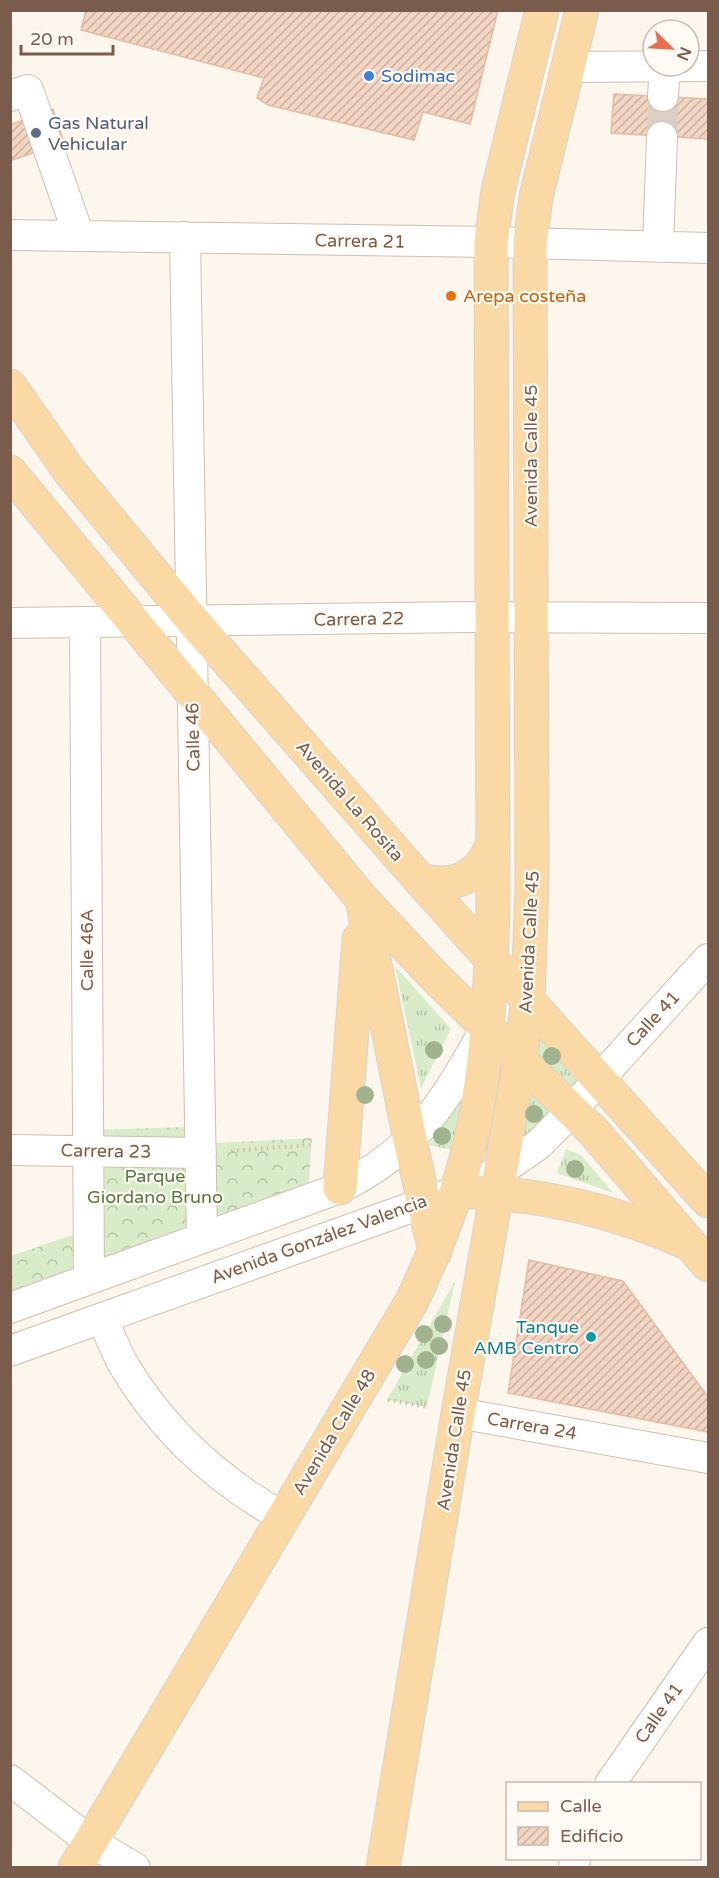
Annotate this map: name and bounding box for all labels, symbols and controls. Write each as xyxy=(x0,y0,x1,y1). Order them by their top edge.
scale bar xyxy=(21,18,112,56)
north arrow xyxy=(641,18,701,78)
text: 20 m xyxy=(30,28,74,50)
text: N xyxy=(672,44,696,64)
place label: Sodimac xyxy=(381,65,455,87)
marker: Sodimac xyxy=(362,69,376,83)
place label: Gas Natural Vehicular xyxy=(48,112,149,155)
marker: Gas Natural Vehicular xyxy=(29,126,43,140)
street label: Carrera 21 xyxy=(314,229,406,253)
place label: Arepa costeña xyxy=(463,285,586,307)
marker: Arepa costeña xyxy=(444,289,458,303)
street label: Avenida Calle 45 xyxy=(520,384,542,528)
street label: Carrera 22 xyxy=(313,607,405,631)
street label: Calle 46 xyxy=(181,702,205,772)
street label: Avenida La Rosita xyxy=(291,736,409,866)
street label: Avenida Calle 45 xyxy=(514,870,544,1014)
street label: Calle 46A xyxy=(76,909,98,991)
street label: Calle 41 xyxy=(621,986,685,1052)
street label: Carrera 23 xyxy=(60,1139,152,1163)
park label: Parque Giordano Bruno xyxy=(87,1165,223,1208)
street label: Avenida González Valencia xyxy=(208,1190,430,1288)
place label: Tanque AMB Centro xyxy=(473,1316,579,1359)
marker: Tanque AMB Centro xyxy=(584,1330,598,1344)
street label: Avenida Calle 48 xyxy=(288,1365,380,1499)
street label: Avenida Calle 45 xyxy=(432,1368,476,1512)
street label: Carrera 24 xyxy=(485,1407,579,1445)
street label: Calle 41 xyxy=(630,1678,688,1748)
legend xyxy=(506,1782,701,1860)
text: Calle xyxy=(560,1795,602,1817)
text: Edificio xyxy=(560,1825,624,1847)

